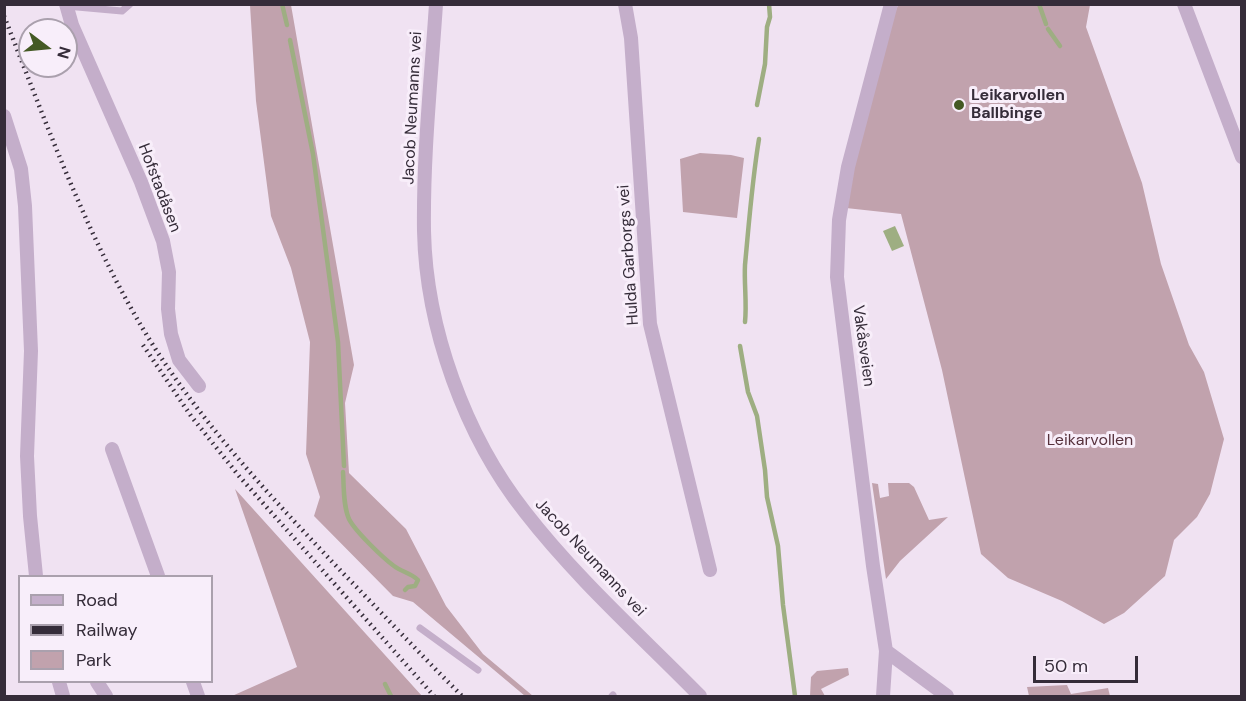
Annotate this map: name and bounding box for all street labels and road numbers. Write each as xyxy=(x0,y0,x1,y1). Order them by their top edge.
street label: Jacob Neumanns vei xyxy=(399,31,427,185)
street label: Hofstadåsen xyxy=(133,141,185,235)
street label: Hulda Garborgs vei xyxy=(615,184,643,326)
street label: Vakåsveien xyxy=(848,304,878,388)
street label: Jacob Neumanns vei xyxy=(531,495,649,621)

